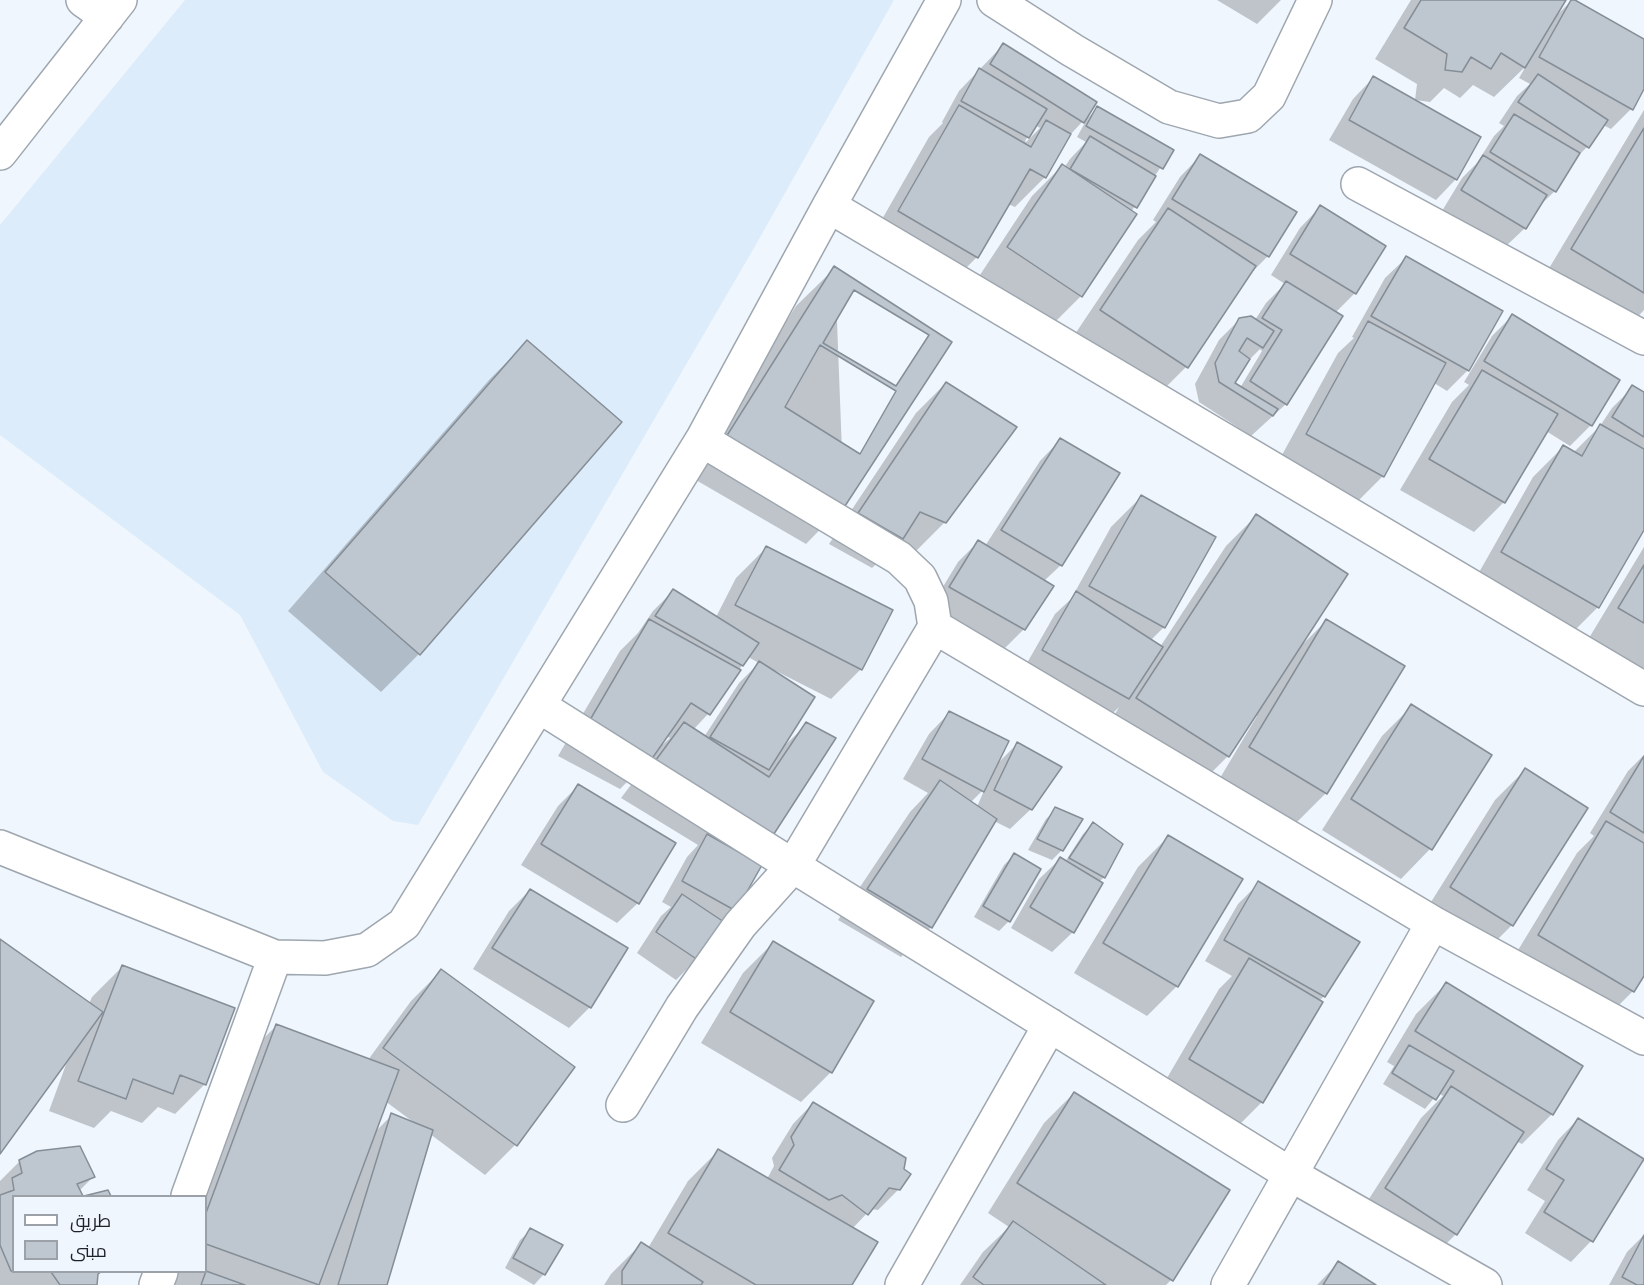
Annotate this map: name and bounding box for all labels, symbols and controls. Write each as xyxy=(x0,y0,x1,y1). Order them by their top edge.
legend xyxy=(12,1195,207,1273)
text: طريق xyxy=(70,1210,111,1231)
text: مبنى xyxy=(70,1240,107,1261)

